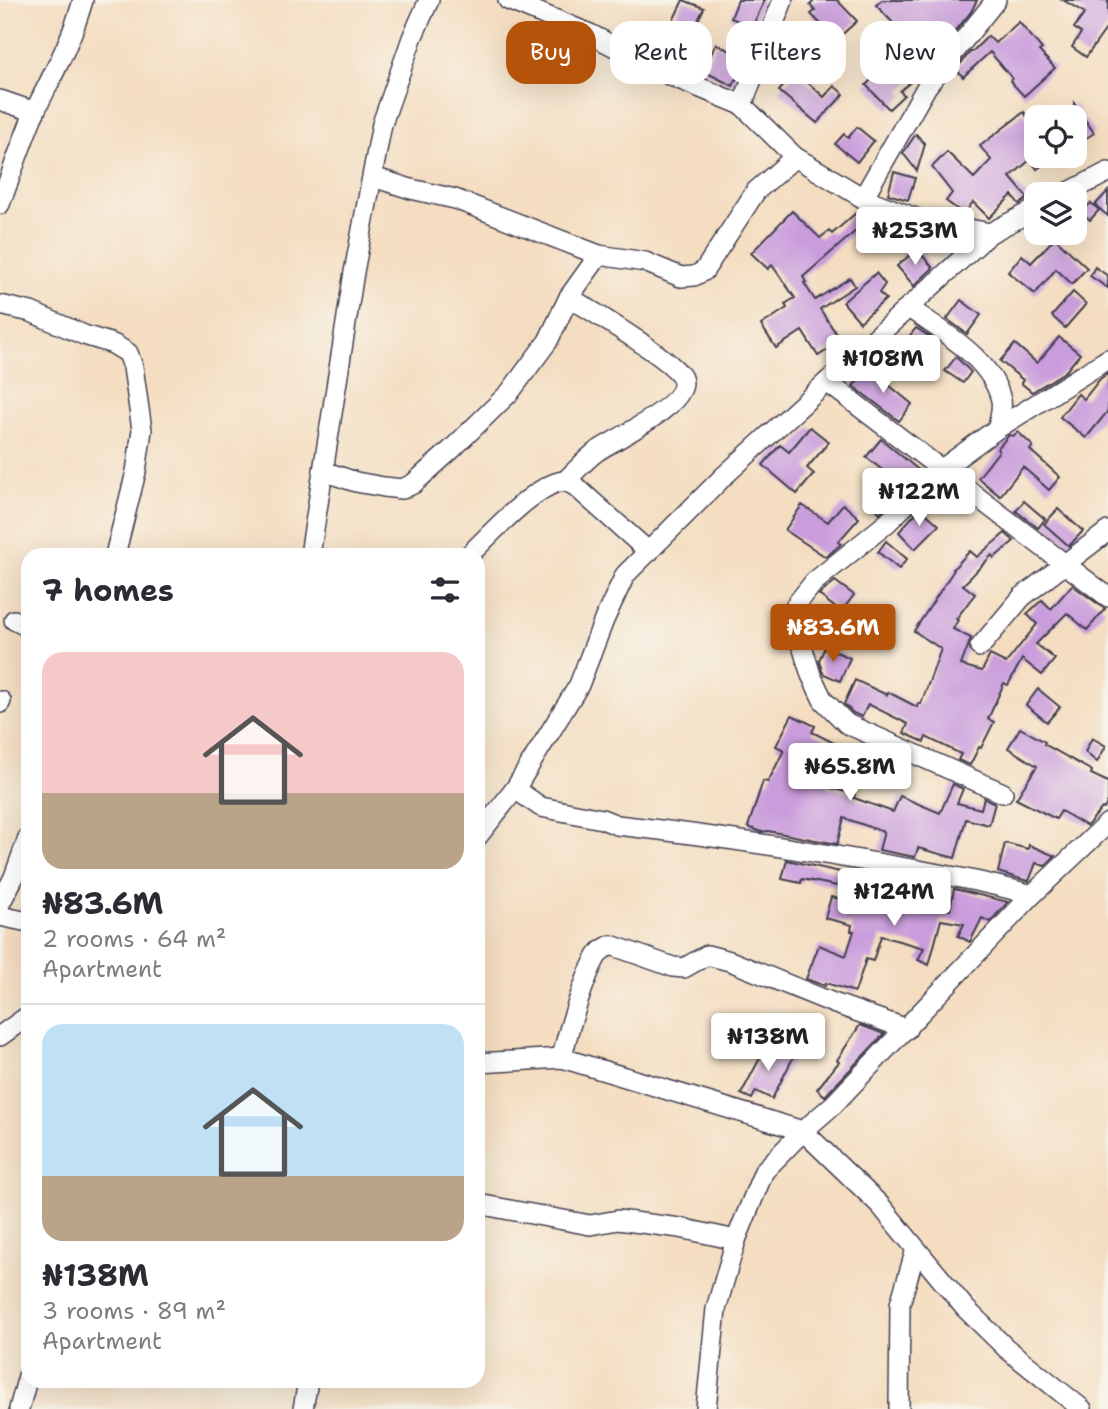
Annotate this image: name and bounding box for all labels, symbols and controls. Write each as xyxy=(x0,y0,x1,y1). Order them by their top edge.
chip: Buy xyxy=(506,21,596,84)
chip: Rent xyxy=(610,21,712,84)
chip: Filters xyxy=(726,21,846,84)
chip: New xyxy=(860,21,960,84)
map controls xyxy=(1024,105,1087,245)
button: locate xyxy=(1024,105,1087,168)
button: layers xyxy=(1024,182,1087,245)
pin: ₦253M xyxy=(866,208,964,267)
text: ₦253M xyxy=(872,215,958,245)
pin: ₦108M xyxy=(834,336,932,395)
text: ₦108M xyxy=(842,343,924,373)
pin: ₦122M xyxy=(870,468,968,528)
text: ₦122M xyxy=(878,476,960,506)
text: 7 homes xyxy=(42,570,174,611)
icon: filters xyxy=(426,571,464,609)
pin: ₦83.6M xyxy=(776,604,890,664)
text: ₦83.6M xyxy=(786,612,880,642)
icon: home xyxy=(190,697,316,823)
pin: ₦65.8M xyxy=(793,744,907,803)
text: ₦65.8M xyxy=(804,751,896,781)
pin: ₦124M xyxy=(845,869,943,928)
text: ₦124M xyxy=(854,876,934,906)
text: ₦83.6M xyxy=(42,883,163,924)
text: 2 rooms · 64 m² xyxy=(42,924,226,954)
text: Apartment xyxy=(42,954,162,984)
pin: ₦138M xyxy=(719,1014,817,1073)
text: ₦138M xyxy=(727,1021,809,1051)
icon: home xyxy=(190,1069,316,1195)
text: ₦138M xyxy=(42,1255,149,1296)
text: 3 rooms · 89 m² xyxy=(42,1296,226,1326)
text: Apartment xyxy=(42,1326,162,1356)

